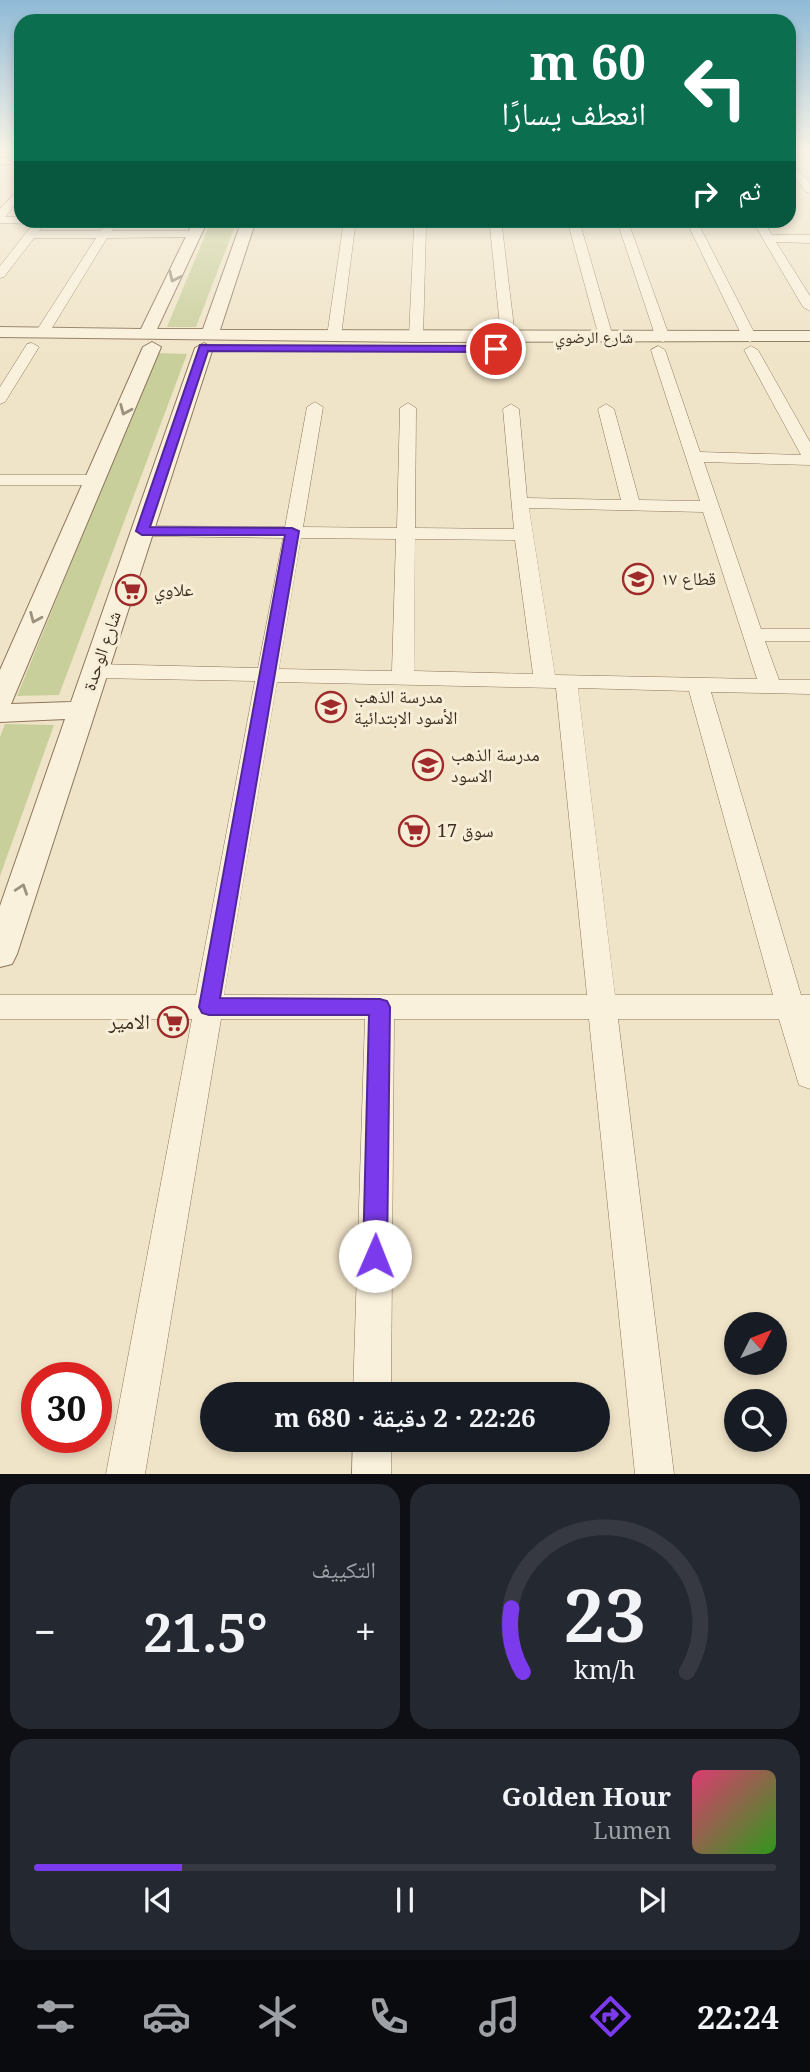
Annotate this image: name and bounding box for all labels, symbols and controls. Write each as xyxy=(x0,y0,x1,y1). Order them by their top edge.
text: 60 m xyxy=(530,28,646,94)
icon: left xyxy=(670,42,761,133)
text: انعطف يسارًا xyxy=(501,91,646,134)
text: ثم xyxy=(738,172,761,208)
icon: right xyxy=(686,175,724,213)
one-way arrow xyxy=(168,270,182,282)
pin xyxy=(466,319,526,379)
street label: شارع الرضوي xyxy=(555,326,633,350)
icon: arrive xyxy=(477,330,515,368)
one-way arrow xyxy=(119,402,133,415)
school or university icon: قطاع ١٧ xyxy=(621,562,655,596)
place label: قطاع ١٧ xyxy=(661,566,716,590)
supermarket icon: علاوي xyxy=(114,573,148,607)
place label: علاوي xyxy=(154,577,194,605)
street label: شارع الوحدة xyxy=(76,608,126,694)
one-way arrow xyxy=(29,611,43,624)
place label: مدرسة الذهب الأسود الابتدائية xyxy=(354,684,457,729)
school or university icon: مدرسة الذهب الأسود الابتدائية xyxy=(314,690,348,724)
place label: مدرسة الذهب الاسود xyxy=(451,742,540,787)
school or university icon: مدرسة الذهب الاسود xyxy=(411,748,445,782)
supermarket icon: سوق 17 xyxy=(397,814,431,848)
place label: سوق 17 xyxy=(437,818,494,842)
one-way arrow xyxy=(14,884,28,896)
supermarket icon: الامير xyxy=(156,1005,190,1039)
place label: الامير xyxy=(108,1007,150,1035)
position arrow xyxy=(338,1219,412,1293)
north arrow xyxy=(724,1312,788,1376)
map controls xyxy=(724,1312,787,1452)
speed limit sign: 30 xyxy=(21,1362,112,1453)
button: search xyxy=(724,1389,787,1452)
text: 22:26 · 2 دقيقة · 680 m xyxy=(274,1399,536,1435)
text: التكييف xyxy=(311,1553,376,1585)
text: 23 xyxy=(564,1565,646,1664)
text: 21.5° xyxy=(143,1596,268,1667)
text: − xyxy=(34,1605,56,1657)
text: + xyxy=(355,1605,376,1657)
text: km/h xyxy=(574,1652,636,1686)
text: Golden Hour xyxy=(502,1778,671,1814)
text: Lumen xyxy=(593,1814,671,1846)
icon: previous xyxy=(139,1881,177,1919)
icon: pause xyxy=(386,1881,424,1919)
icon: next xyxy=(633,1881,671,1919)
icon: filters xyxy=(31,1992,80,2041)
icon: car xyxy=(142,1992,191,2041)
icon: climate xyxy=(253,1992,302,2041)
icon: phone xyxy=(364,1992,413,2041)
icon: music xyxy=(475,1992,524,2041)
icon: directions xyxy=(586,1992,635,2041)
text: 22:24 xyxy=(697,1995,779,2038)

